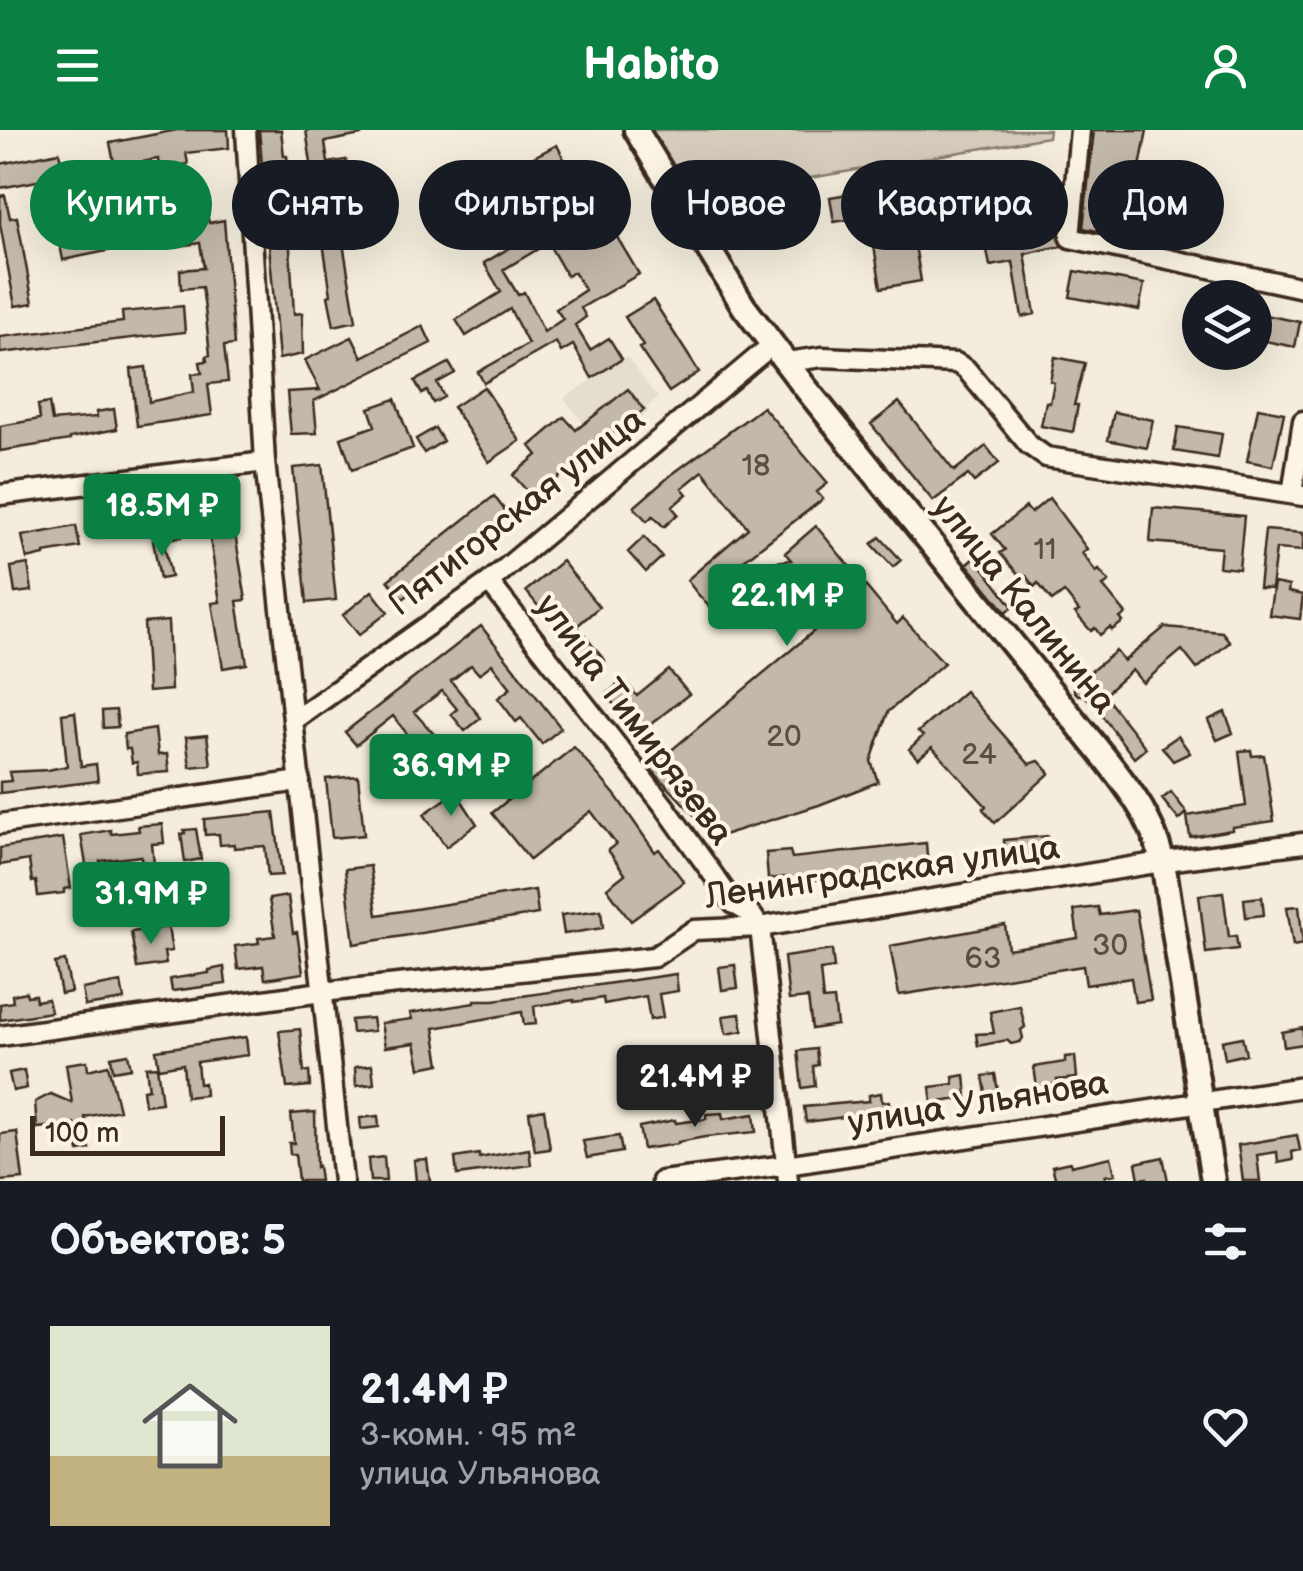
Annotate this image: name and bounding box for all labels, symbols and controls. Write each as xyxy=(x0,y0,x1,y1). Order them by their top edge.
icon: menu xyxy=(50,38,105,93)
text: Habito xyxy=(583,38,720,93)
icon: person xyxy=(1198,38,1253,93)
chip: Купить xyxy=(30,160,212,250)
chip: Снять xyxy=(232,160,399,250)
chip: Фильтры xyxy=(419,160,631,250)
chip: Новое xyxy=(651,160,821,250)
chip: Квартира xyxy=(841,160,1068,250)
chip: Дом xyxy=(1088,160,1224,250)
map controls xyxy=(1182,280,1272,370)
button: layers xyxy=(1182,280,1272,370)
street label: Пятигорская улица xyxy=(380,398,654,626)
house number: 18 xyxy=(741,448,771,484)
pin: 18.5M ₽ xyxy=(70,474,254,559)
text: 18.5M ₽ xyxy=(105,487,219,526)
street label: улица Калинина xyxy=(923,487,1125,723)
house number: 11 xyxy=(1033,532,1057,568)
pin: 22.1M ₽ xyxy=(695,564,879,649)
text: 22.1M ₽ xyxy=(730,577,844,616)
street label: улица Тимирязева xyxy=(525,586,742,854)
house number: 20 xyxy=(766,719,802,755)
pin: 36.9M ₽ xyxy=(359,734,543,819)
house number: 24 xyxy=(961,737,997,773)
text: 36.9M ₽ xyxy=(392,747,510,786)
street label: Ленинградская улица xyxy=(701,826,1063,919)
pin: 31.9M ₽ xyxy=(59,862,243,947)
text: 31.9M ₽ xyxy=(95,875,207,914)
house number: 30 xyxy=(1092,928,1128,964)
house number: 63 xyxy=(965,941,1001,977)
pin: 21.4M ₽ xyxy=(603,1045,787,1130)
text: 21.4M ₽ xyxy=(639,1058,751,1097)
street label: улица Ульянова xyxy=(845,1062,1112,1145)
scale bar xyxy=(30,1111,225,1156)
text: 100 m xyxy=(45,1117,119,1150)
icon: filters xyxy=(1198,1214,1253,1269)
text: Объектов: 5 xyxy=(50,1216,286,1267)
text: 21.4M ₽ xyxy=(360,1365,508,1416)
icon: home xyxy=(130,1366,250,1486)
icon: heart xyxy=(1198,1399,1253,1454)
text: 3-комн. · 95 m² xyxy=(360,1416,577,1455)
text: улица Ульянова xyxy=(360,1455,600,1494)

